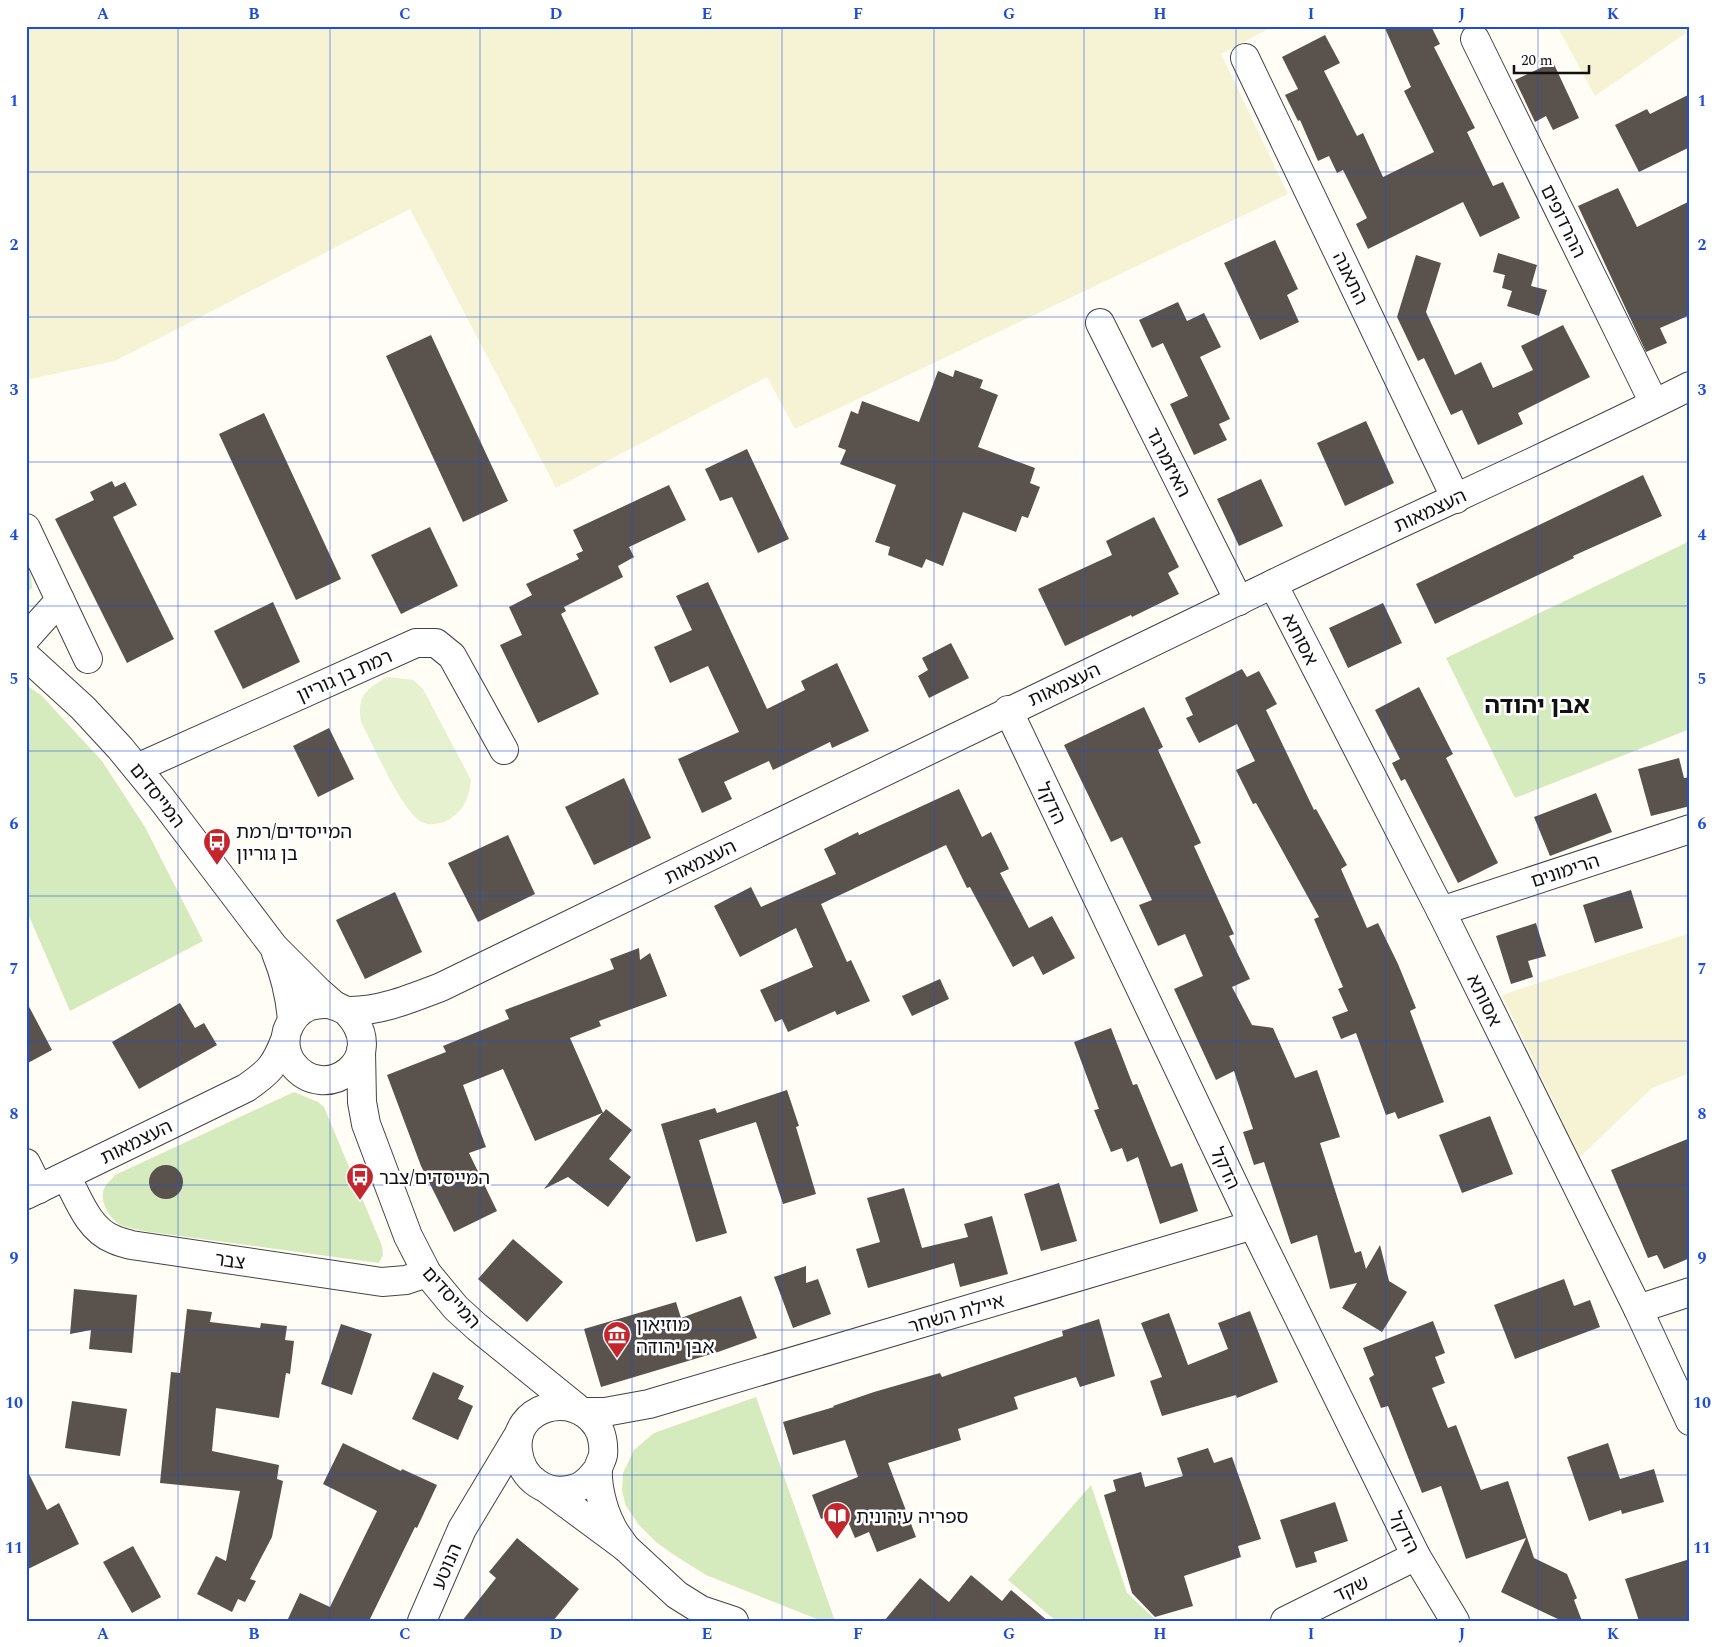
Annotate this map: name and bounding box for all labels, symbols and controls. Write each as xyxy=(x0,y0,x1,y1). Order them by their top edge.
text: A xyxy=(97,2,110,26)
text: B xyxy=(248,2,260,26)
text: C xyxy=(399,2,411,26)
text: D xyxy=(550,2,563,26)
text: E xyxy=(702,2,712,26)
text: F xyxy=(853,2,863,26)
text: G xyxy=(1003,2,1015,26)
text: H xyxy=(1153,2,1167,26)
text: I xyxy=(1308,2,1314,26)
text: J xyxy=(1459,2,1466,26)
text: K xyxy=(1607,2,1620,26)
scale bar xyxy=(1514,42,1588,74)
text: 20 m xyxy=(1521,49,1553,72)
text: 1 xyxy=(10,89,18,113)
text: 1 xyxy=(1698,89,1706,113)
street label: ההרדופים xyxy=(1532,180,1593,263)
text: 2 xyxy=(10,233,19,257)
text: 2 xyxy=(1698,233,1707,257)
street label: התאנה xyxy=(1324,247,1375,310)
text: 3 xyxy=(10,378,19,402)
text: 3 xyxy=(1698,378,1707,402)
street label: האיזמרגד xyxy=(1138,423,1198,503)
street label: העצמאות xyxy=(1390,482,1472,541)
text: 4 xyxy=(10,523,19,547)
text: 4 xyxy=(1698,523,1707,547)
street label: אסותא xyxy=(1274,609,1325,671)
street label: רמת בן גוריון xyxy=(292,642,397,710)
street label: העצמאות xyxy=(1024,656,1106,715)
text: 5 xyxy=(10,667,18,691)
text: 5 xyxy=(1698,667,1706,691)
district label: אבן יהודה xyxy=(1484,688,1590,724)
street label: המייסדים xyxy=(122,757,192,835)
street label: הדקל xyxy=(1028,778,1073,830)
text: 6 xyxy=(10,812,19,836)
text: 6 xyxy=(1698,812,1707,836)
place label: המייסדים/רמת בן גוריון xyxy=(236,818,352,869)
bus stop icon: המייסדים/רמת בן גוריון xyxy=(202,827,232,866)
street label: העצמאות xyxy=(660,832,742,892)
street label: הרימונים xyxy=(1527,847,1603,896)
text: 7 xyxy=(10,957,19,981)
text: 7 xyxy=(1698,957,1707,981)
street label: אסותא xyxy=(1459,970,1509,1032)
text: 8 xyxy=(10,1102,19,1126)
text: 8 xyxy=(1698,1102,1707,1126)
street label: העצמאות xyxy=(96,1112,178,1172)
street label: הדקל xyxy=(1202,1143,1247,1195)
bus stop icon: המייסדים/צבר xyxy=(345,1162,375,1201)
place label: המייסדים/צבר xyxy=(379,1164,490,1193)
street label: צבר xyxy=(213,1245,247,1278)
text: 9 xyxy=(10,1246,19,1270)
text: 9 xyxy=(1698,1246,1707,1270)
street label: המייסדים xyxy=(415,1260,487,1336)
street label: איילת השחר xyxy=(905,1287,1008,1342)
place label: מוזיאון אבן יהודה xyxy=(636,1311,715,1362)
museum icon: מוזיאון אבן יהודה xyxy=(602,1320,632,1359)
text: 10 xyxy=(5,1391,23,1415)
text: 10 xyxy=(1693,1391,1711,1415)
library icon: ספריה עירונית xyxy=(822,1501,852,1540)
place label: ספריה עירונית xyxy=(856,1503,969,1532)
street label: הדקל xyxy=(1381,1506,1427,1559)
text: 11 xyxy=(5,1536,23,1560)
text: 11 xyxy=(1693,1536,1711,1560)
street label: הנוטע xyxy=(425,1539,470,1594)
street label: שקד xyxy=(1329,1568,1374,1610)
text: A xyxy=(97,1622,110,1646)
text: B xyxy=(248,1622,260,1646)
text: C xyxy=(399,1622,411,1646)
text: D xyxy=(550,1622,563,1646)
text: E xyxy=(702,1622,712,1646)
text: F xyxy=(853,1622,863,1646)
text: G xyxy=(1003,1622,1015,1646)
text: H xyxy=(1153,1622,1167,1646)
text: I xyxy=(1308,1622,1314,1646)
text: J xyxy=(1459,1622,1466,1646)
text: K xyxy=(1607,1622,1620,1646)

